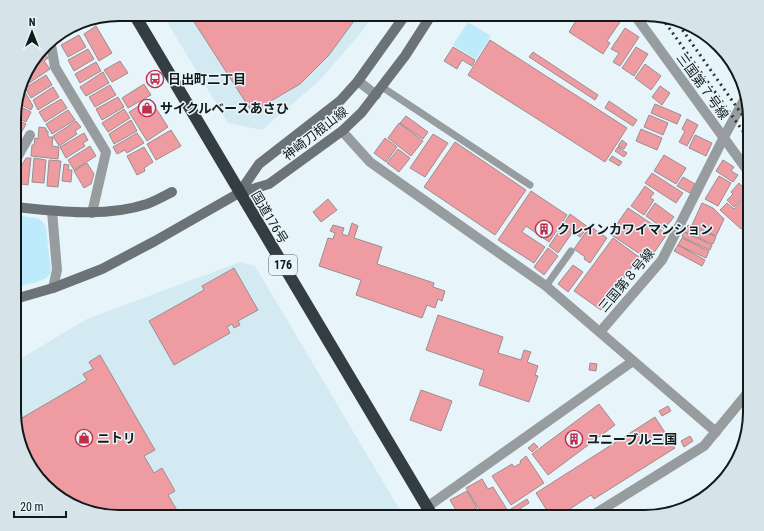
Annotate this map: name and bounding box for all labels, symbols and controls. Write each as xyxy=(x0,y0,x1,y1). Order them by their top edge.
north arrow xyxy=(12,12,52,52)
text: N xyxy=(29,16,36,29)
street label: 三国第７号線 xyxy=(674,50,732,122)
bus stop icon: 日出町二丁目 xyxy=(145,69,165,89)
place label: 日出町二丁目 xyxy=(168,72,246,87)
shop icon: サイクルベースあさひ xyxy=(137,98,157,118)
place label: サイクルベースあさひ xyxy=(160,101,289,116)
street label: 神崎刀根山線 xyxy=(280,103,351,163)
street label: 国道176号 xyxy=(248,188,291,246)
building icon: クレインカワイマンション xyxy=(534,219,554,239)
place label: クレインカワイマンション xyxy=(557,222,713,237)
street label: 三国第８号線 xyxy=(596,246,657,315)
road number: 176 xyxy=(269,255,297,275)
shop icon: ニトリ xyxy=(74,428,94,448)
building icon: ユニーブル三国 xyxy=(564,429,584,449)
place label: ニトリ xyxy=(97,431,136,446)
place label: ユニーブル三国 xyxy=(587,432,677,447)
scale bar xyxy=(14,493,66,519)
text: 20 m xyxy=(20,500,44,514)

